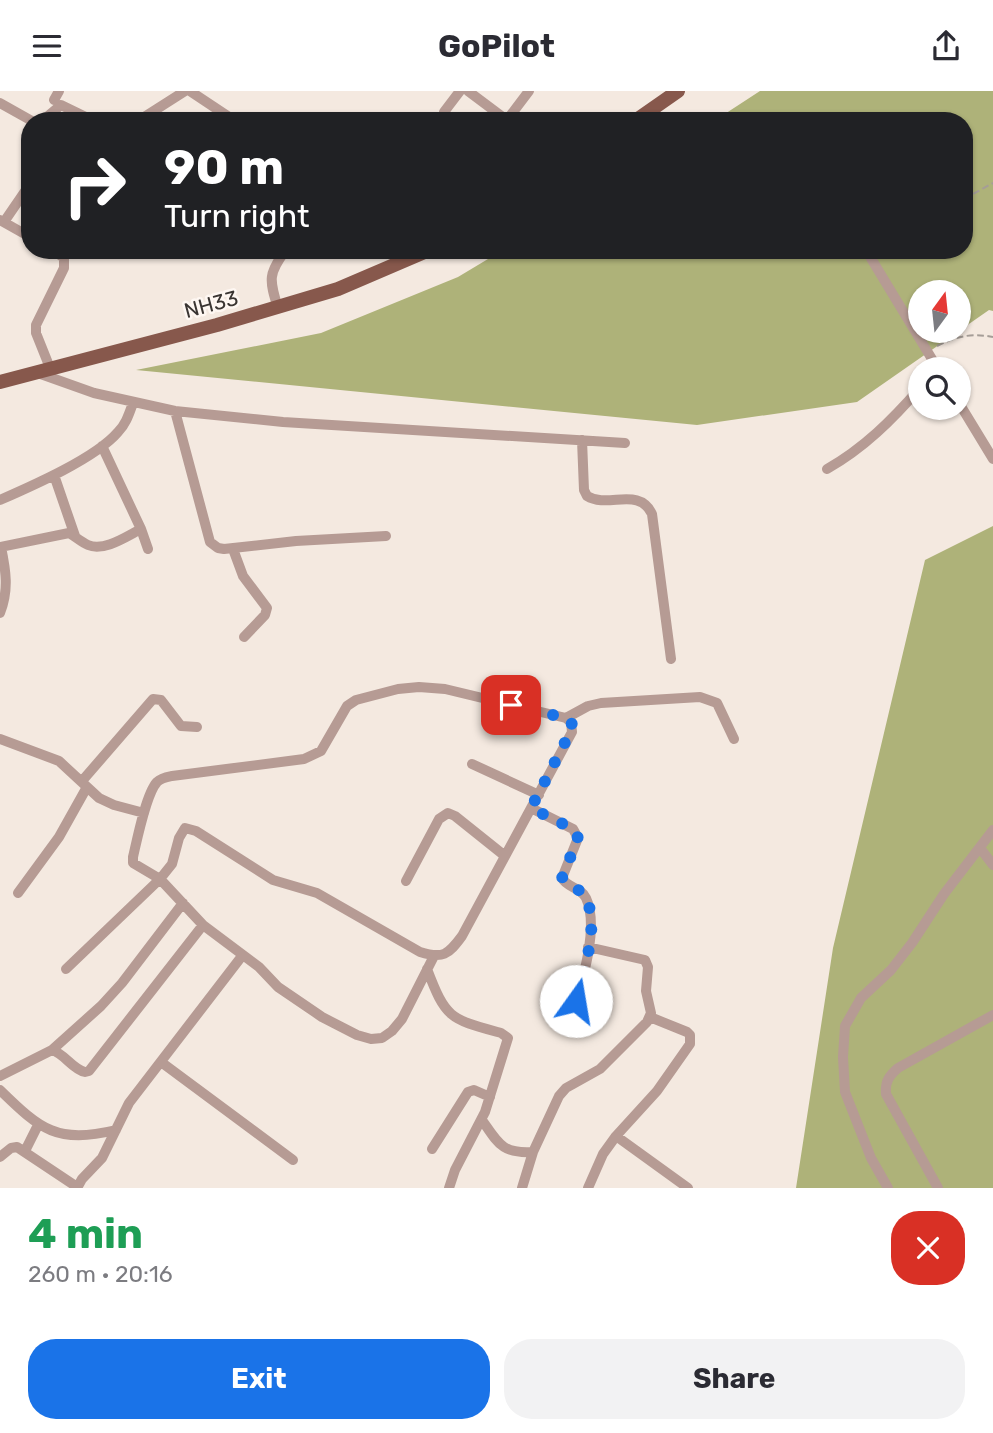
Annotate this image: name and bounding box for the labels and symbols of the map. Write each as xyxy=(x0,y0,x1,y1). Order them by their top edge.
north arrow xyxy=(908,280,971,343)
street label: NH33 xyxy=(181,285,241,323)
pin xyxy=(481,675,541,735)
position arrow xyxy=(539,964,613,1038)

